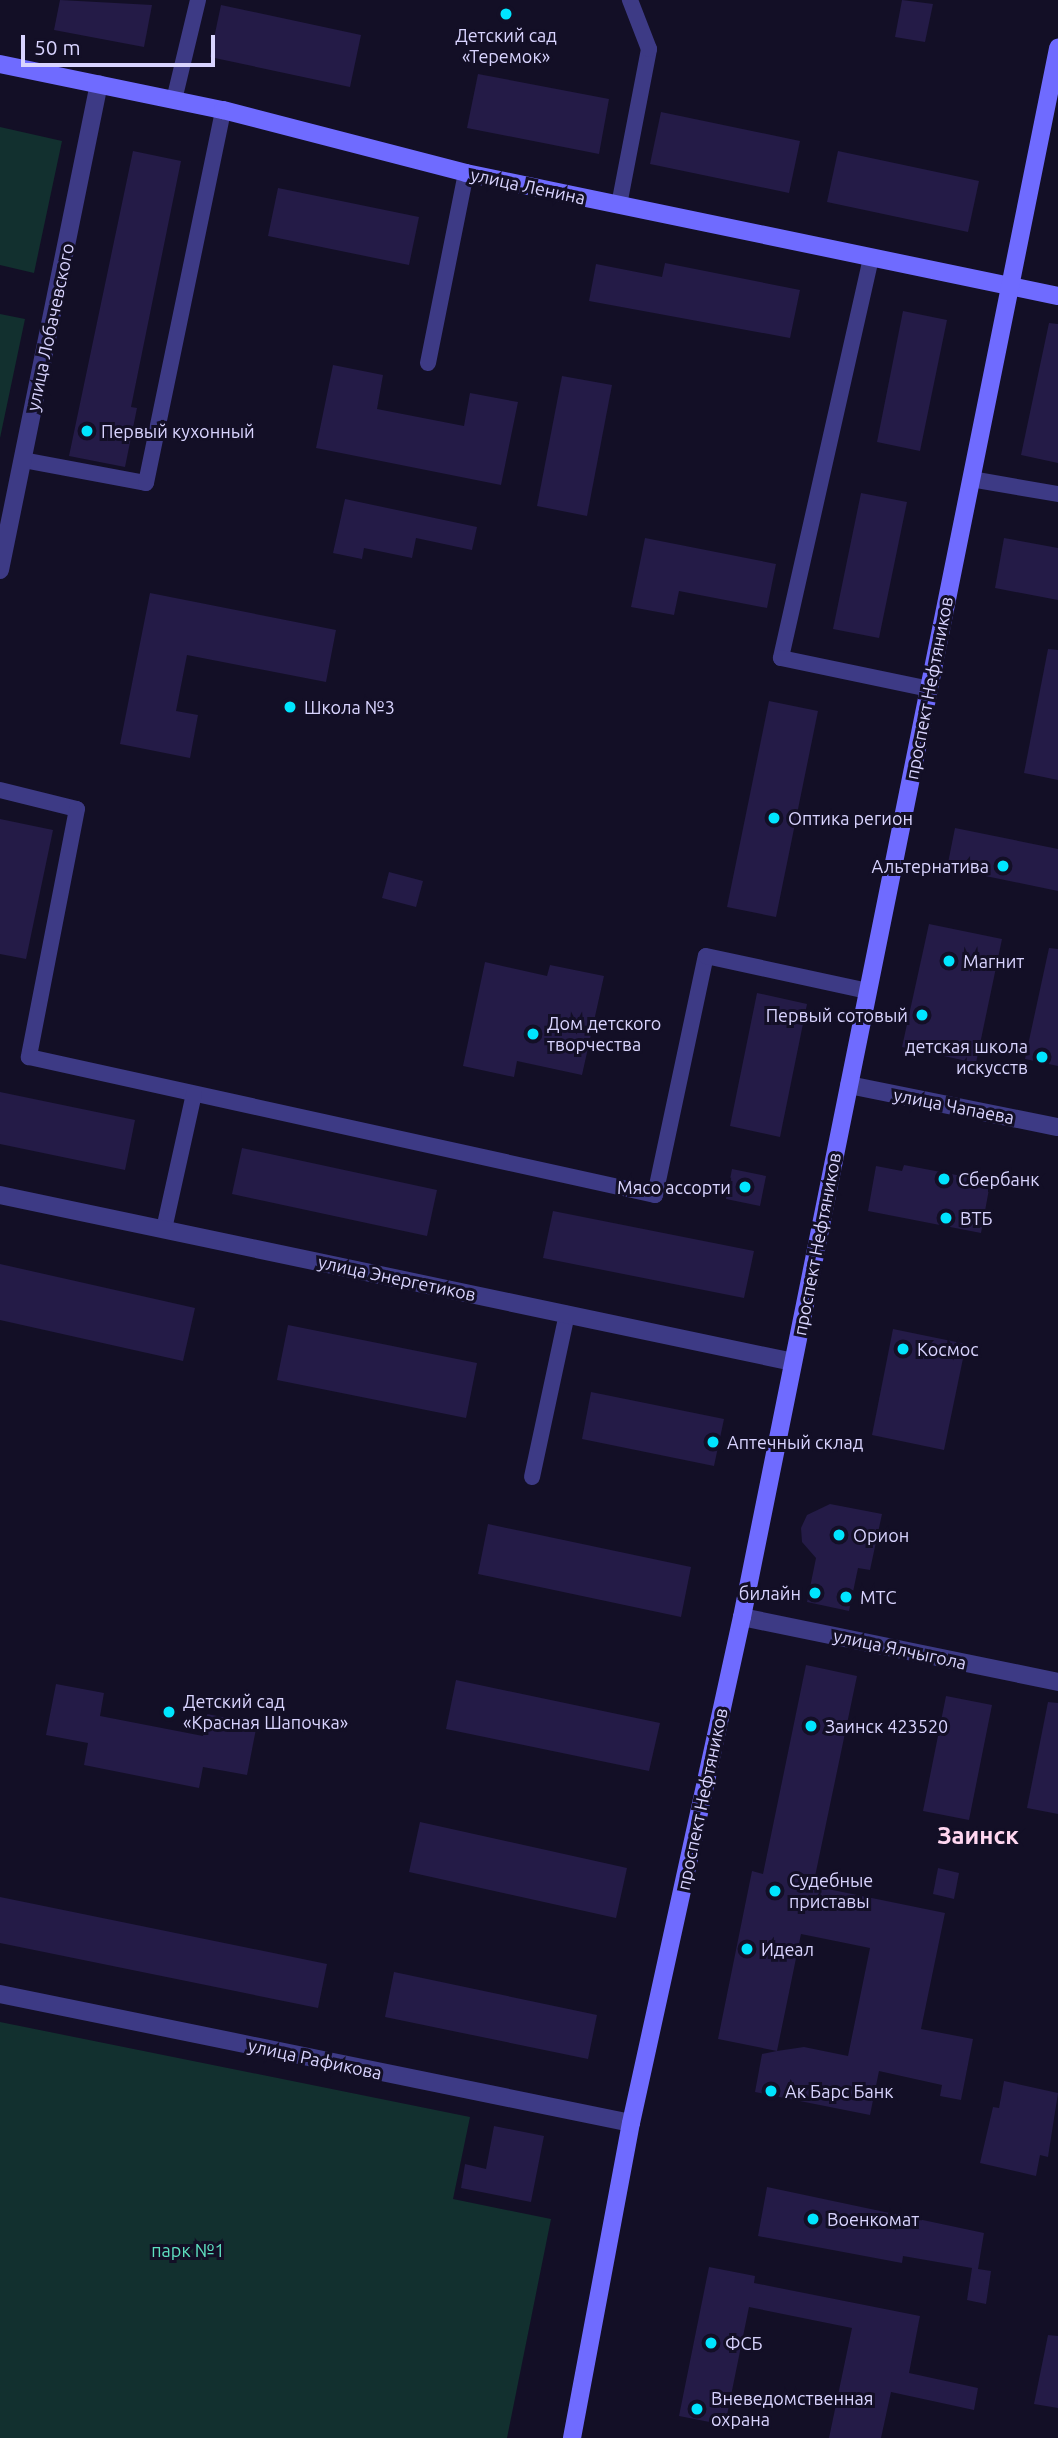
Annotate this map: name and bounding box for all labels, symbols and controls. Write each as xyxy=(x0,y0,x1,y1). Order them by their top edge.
marker: Детский сад «Теремок» xyxy=(498,6,514,22)
scale bar xyxy=(24,21,219,65)
place label: Детский сад «Теремок» xyxy=(455,25,557,68)
text: 50 m xyxy=(34,35,81,59)
street label: улица Ленина xyxy=(469,163,587,209)
street label: улица Лобачевского xyxy=(22,241,78,413)
place label: Первый кухонный xyxy=(101,420,255,442)
marker: Первый кухонный xyxy=(79,423,95,439)
street label: проспект Нефтяников xyxy=(901,595,957,781)
place label: Школа №3 xyxy=(304,696,395,718)
marker: Школа №3 xyxy=(282,699,298,715)
place label: Оптика регион xyxy=(788,807,913,829)
marker: Оптика регион xyxy=(766,810,782,826)
place label: Альтернатива xyxy=(872,855,989,877)
marker: Альтернатива xyxy=(995,858,1011,874)
place label: Магнит xyxy=(963,950,1024,972)
marker: Магнит xyxy=(941,953,957,969)
place label: Первый сотовый xyxy=(766,1004,908,1026)
marker: Первый сотовый xyxy=(914,1007,930,1023)
place label: Дом детского творчества xyxy=(547,1013,661,1056)
marker: Дом детского творчества xyxy=(525,1026,541,1042)
place label: детская школа искусств xyxy=(905,1036,1028,1078)
marker: детская школа искусств xyxy=(1034,1049,1050,1065)
street label: улица Чапаева xyxy=(892,1084,1016,1128)
street label: проспект Нефтяников xyxy=(789,1151,845,1337)
place label: Сбербанк xyxy=(958,1168,1040,1190)
marker: Сбербанк xyxy=(936,1171,952,1187)
place label: Мясо ассорти xyxy=(617,1176,731,1198)
marker: Мясо ассорти xyxy=(737,1179,753,1195)
place label: ВТБ xyxy=(960,1207,992,1229)
marker: ВТБ xyxy=(938,1210,954,1226)
street label: улица Энергетиков xyxy=(316,1251,478,1305)
place label: Космос xyxy=(917,1338,979,1360)
marker: Космос xyxy=(895,1341,911,1357)
place label: Аптечный склад xyxy=(727,1431,863,1453)
marker: Аптечный склад xyxy=(705,1434,721,1450)
place label: Орион xyxy=(853,1524,909,1546)
marker: Орион xyxy=(831,1527,847,1543)
place label: билайн xyxy=(739,1582,801,1604)
marker: билайн xyxy=(807,1585,823,1601)
place label: МТС xyxy=(860,1586,896,1608)
marker: МТС xyxy=(838,1589,854,1605)
street label: улица Ялчыгола xyxy=(831,1624,969,1674)
place label: Детский сад «Красная Шапочка» xyxy=(183,1691,348,1734)
marker: Детский сад «Красная Шапочка» xyxy=(161,1704,177,1720)
street label: проспект Нефтяников xyxy=(672,1706,732,1892)
place label: Заинск 423520 xyxy=(825,1715,948,1737)
marker: Заинск 423520 xyxy=(803,1718,819,1734)
district label: Заинск xyxy=(937,1822,1019,1850)
place label: Судебные приставы xyxy=(789,1870,873,1912)
marker: Судебные приставы xyxy=(767,1883,783,1899)
place label: Идеал xyxy=(761,1938,814,1960)
marker: Идеал xyxy=(739,1941,755,1957)
street label: улица Рафикова xyxy=(246,2034,384,2084)
place label: Ак Барс Банк xyxy=(785,2080,894,2102)
marker: Ак Барс Банк xyxy=(763,2083,779,2099)
place label: Военкомат xyxy=(827,2208,919,2230)
marker: Военкомат xyxy=(805,2211,821,2227)
park label: парк №1 xyxy=(151,2239,225,2261)
place label: ФСБ xyxy=(725,2332,763,2354)
marker: ФСБ xyxy=(703,2335,719,2351)
place label: Вневедомственная охрана xyxy=(711,2388,873,2430)
marker: Вневедомственная охрана xyxy=(689,2401,705,2417)

